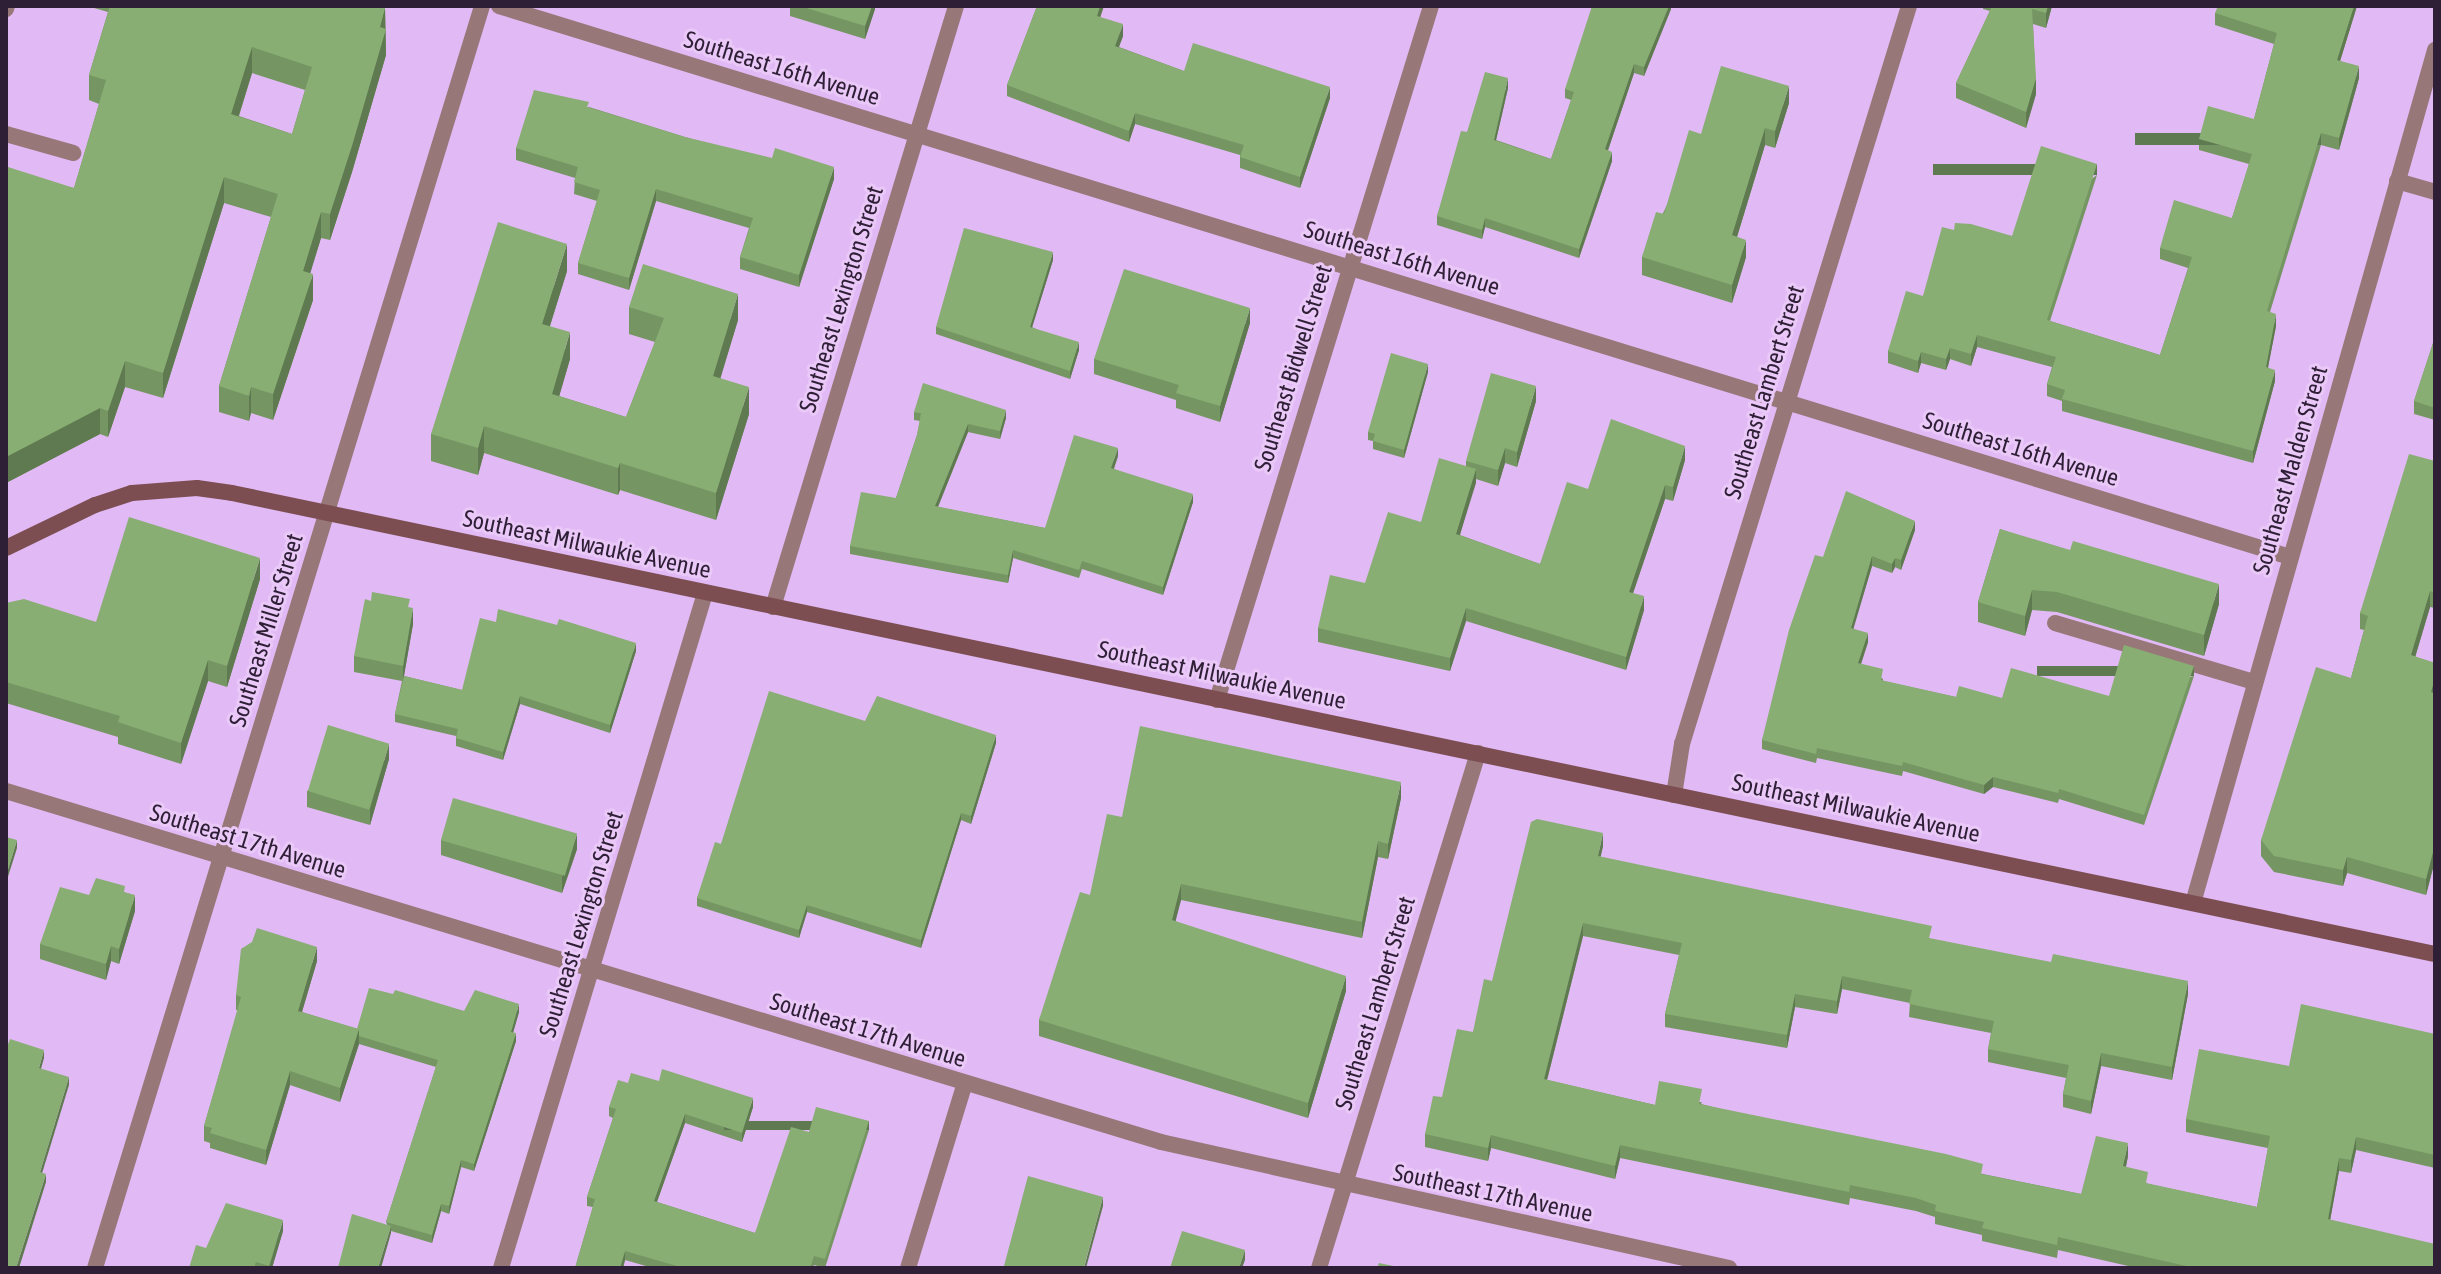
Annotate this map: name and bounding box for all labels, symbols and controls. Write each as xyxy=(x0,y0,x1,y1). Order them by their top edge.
street label: Southeast 16th Avenue xyxy=(681,25,883,111)
street label: Southeast Lexington Street xyxy=(793,182,889,416)
street label: Southeast 16th Avenue xyxy=(1301,215,1503,301)
street label: Southeast Bidwell Street xyxy=(1248,261,1338,475)
street label: Southeast Lambert Street xyxy=(1718,282,1810,502)
street label: Southeast Malden Street xyxy=(2246,362,2334,578)
street label: Southeast 16th Avenue xyxy=(1920,406,2122,492)
street label: Southeast Milwaukie Avenue xyxy=(460,504,714,584)
street label: Southeast Miller Street xyxy=(223,530,309,730)
street label: Southeast Milwaukie Avenue xyxy=(1095,635,1349,715)
street label: Southeast Milwaukie Avenue xyxy=(1729,768,1983,848)
street label: Southeast 17th Avenue xyxy=(147,798,349,884)
street label: Southeast Lexington Street xyxy=(533,807,629,1041)
street label: Southeast Lambert Street xyxy=(1329,893,1421,1113)
street label: Southeast 17th Avenue xyxy=(767,987,969,1073)
street label: Southeast 17th Avenue xyxy=(1391,1158,1595,1228)

